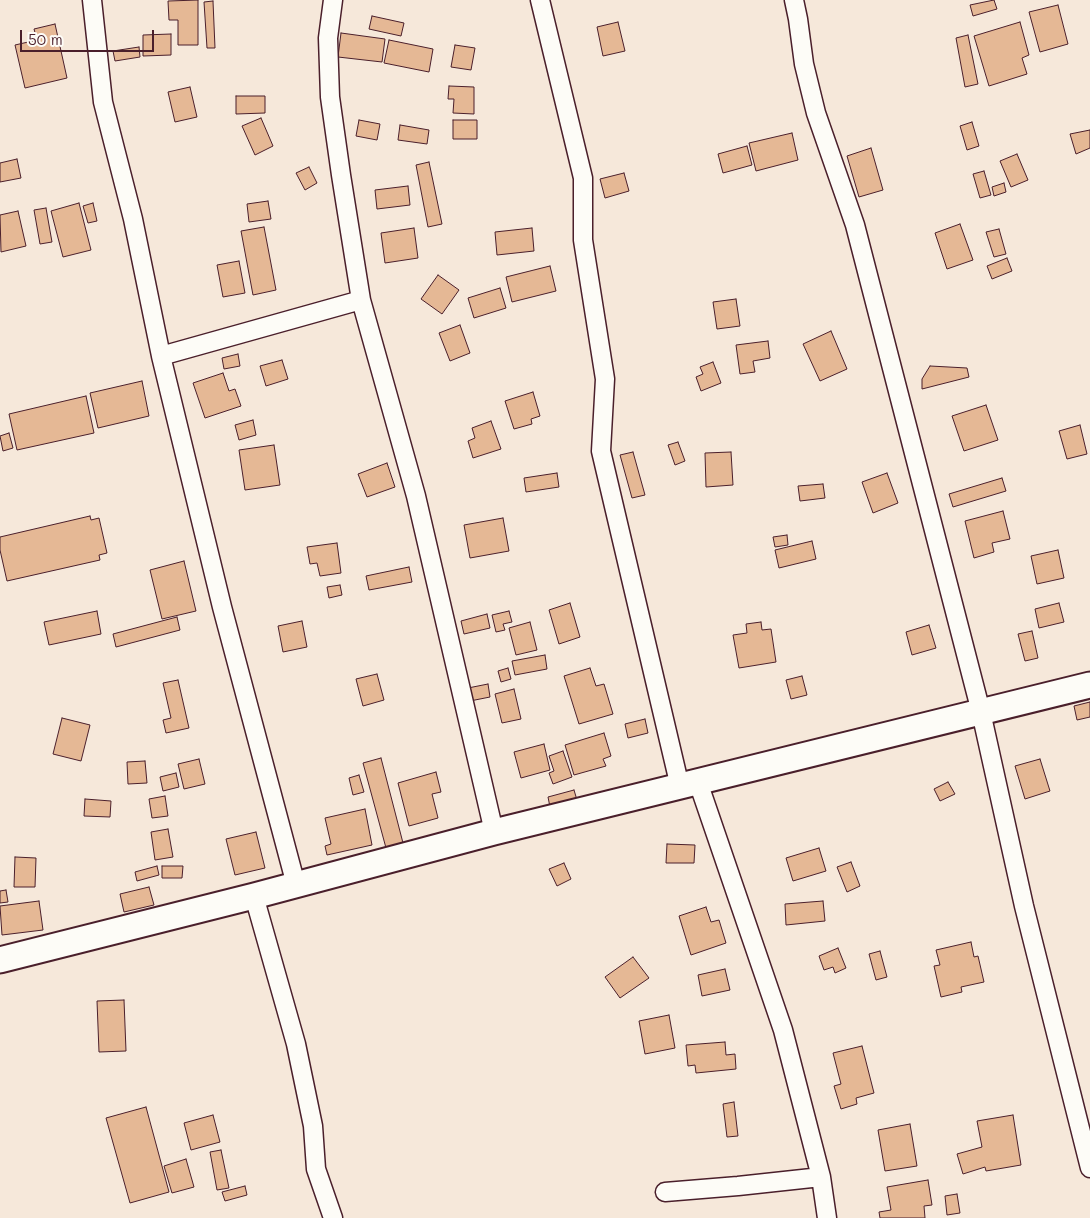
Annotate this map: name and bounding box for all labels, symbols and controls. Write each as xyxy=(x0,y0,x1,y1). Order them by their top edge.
scale bar xyxy=(22,20,156,52)
text: 50 m xyxy=(28,29,63,49)

